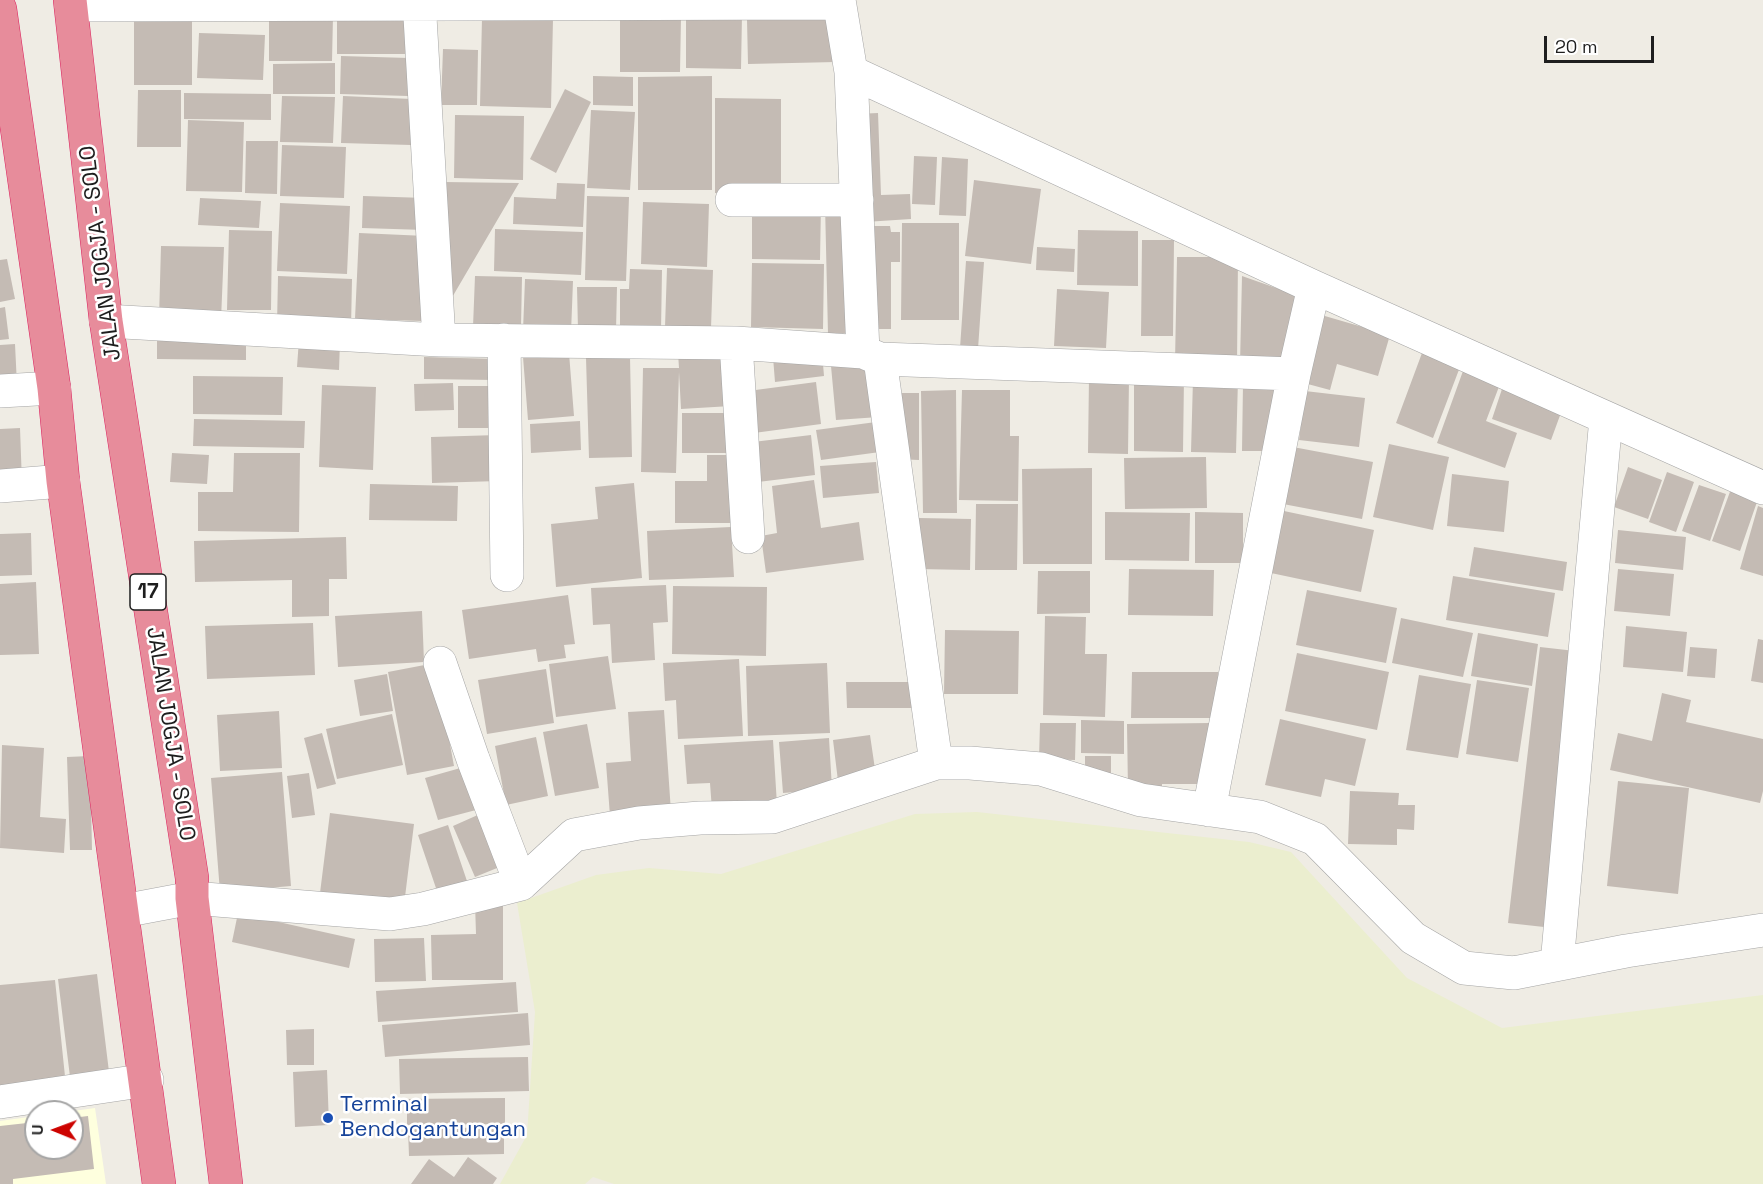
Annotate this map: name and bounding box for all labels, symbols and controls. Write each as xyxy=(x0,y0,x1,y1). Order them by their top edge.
scale bar xyxy=(1547,24,1656,62)
text: 20 m xyxy=(1555,35,1598,58)
street label: JALAN JOGJA - SOLO xyxy=(75,144,127,362)
road number: 17 xyxy=(130,574,166,610)
street label: JALAN JOGJA - SOLO xyxy=(140,625,200,843)
place label: Terminal Bendogantungan xyxy=(340,1092,526,1144)
north arrow xyxy=(24,1100,84,1160)
marker: Terminal Bendogantungan xyxy=(321,1111,335,1125)
text: U xyxy=(27,1124,48,1135)

